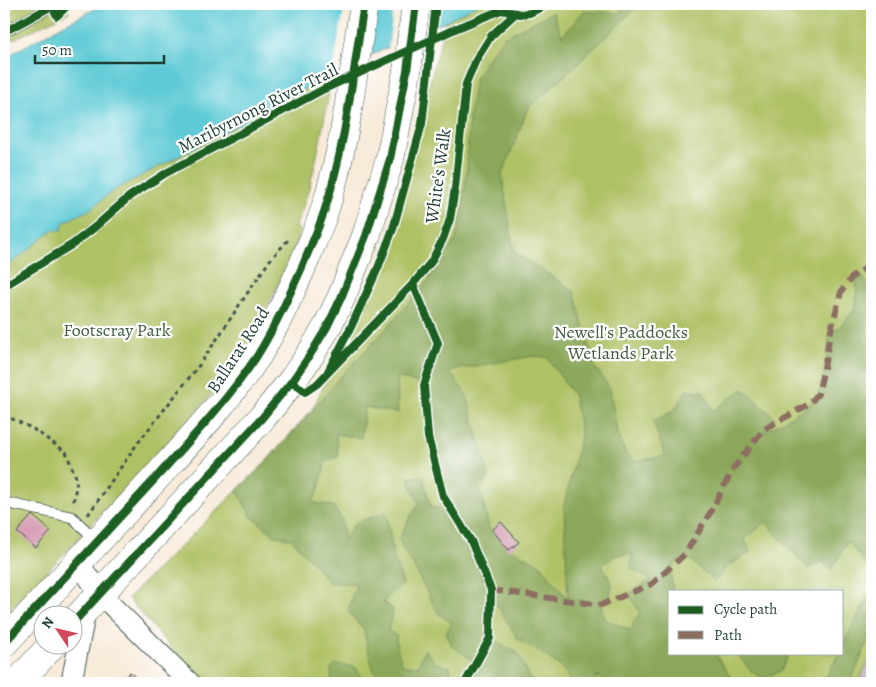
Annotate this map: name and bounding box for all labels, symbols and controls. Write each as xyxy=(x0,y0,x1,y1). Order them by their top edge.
scale bar xyxy=(35,32,164,64)
text: 50 m xyxy=(42,40,72,60)
street label: Maribyrnong River Trail xyxy=(174,57,343,159)
street label: White's Walk xyxy=(419,127,457,226)
street label: Ballarat Road xyxy=(201,302,275,398)
park label: Footscray Park xyxy=(63,318,171,342)
park label: Newell's Paddocks Wetlands Park xyxy=(554,320,688,365)
legend xyxy=(668,590,844,654)
text: Cycle path xyxy=(714,599,777,619)
north arrow xyxy=(32,604,82,654)
text: N xyxy=(37,613,58,632)
text: Path xyxy=(714,625,742,645)

